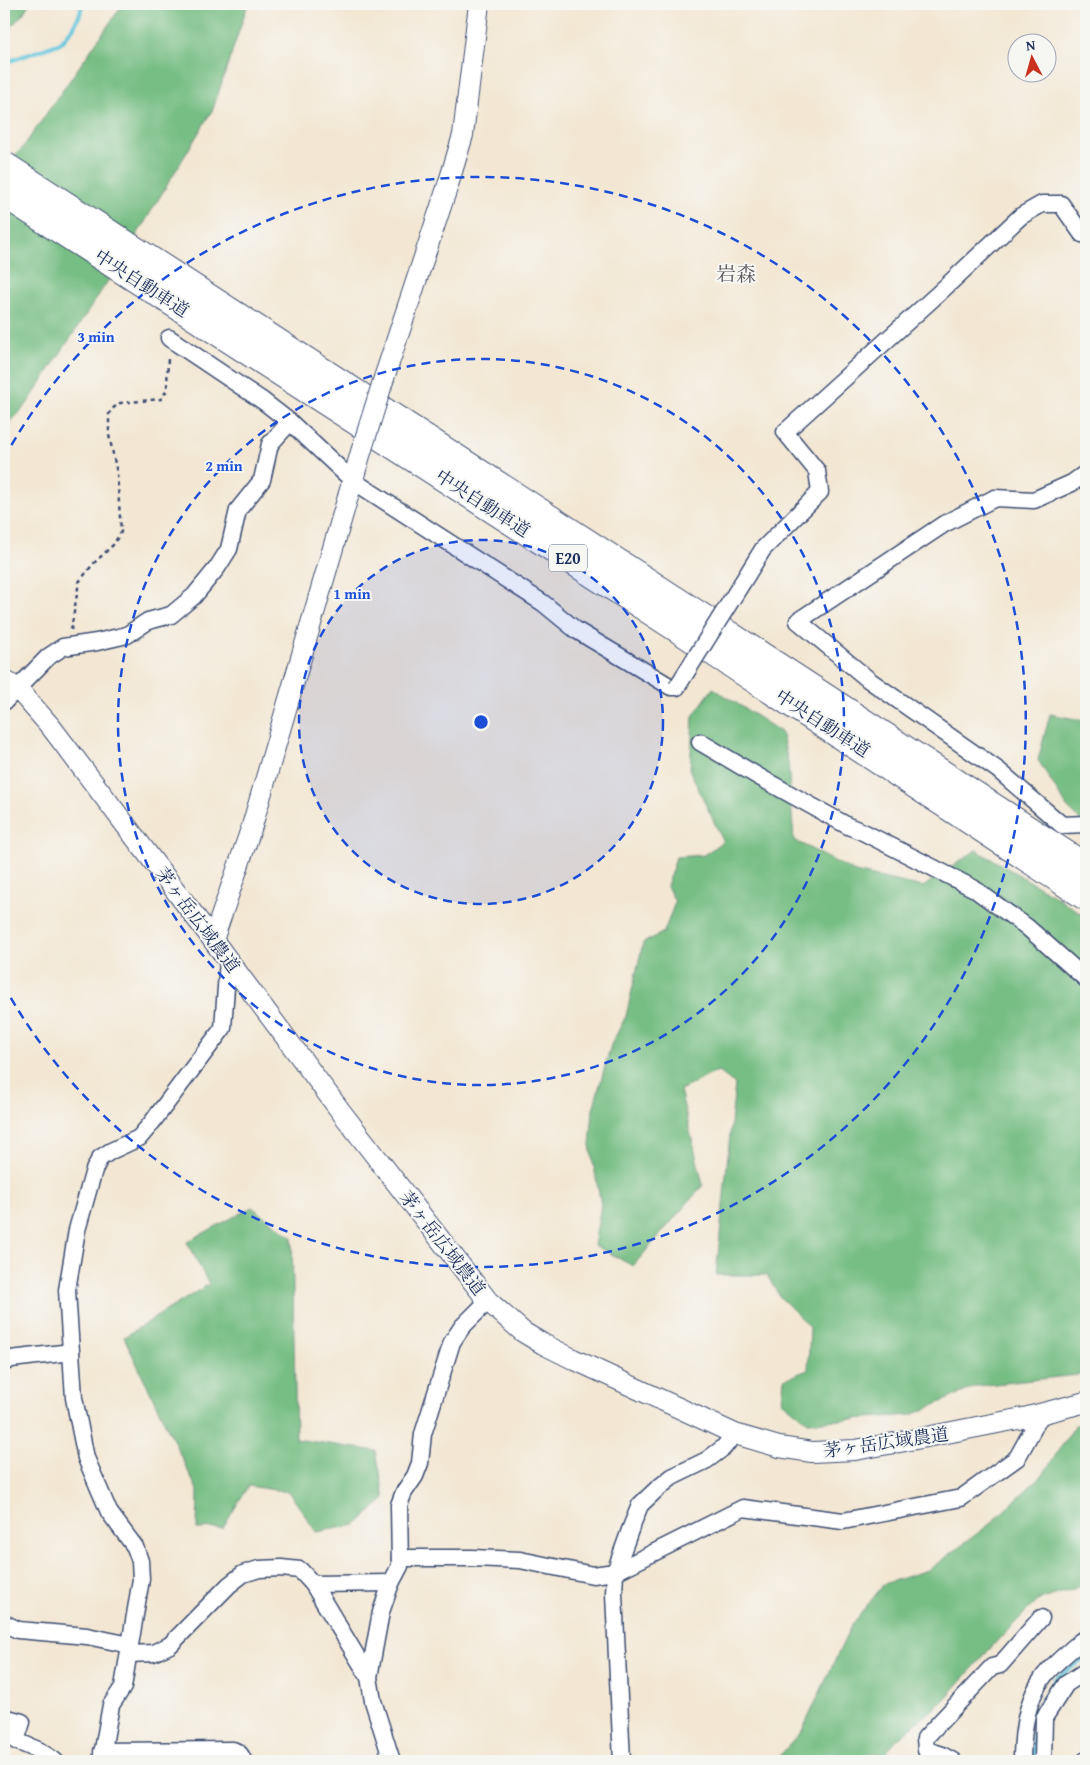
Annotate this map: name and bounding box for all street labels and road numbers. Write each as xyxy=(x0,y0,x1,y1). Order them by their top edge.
street label: 中央自動車道 xyxy=(89,242,195,324)
street label: 中央自動車道 xyxy=(430,462,536,544)
road number: E20 xyxy=(549,544,587,572)
street label: 中央自動車道 xyxy=(770,682,876,764)
street label: 茅ヶ岳広域農道 xyxy=(149,862,247,978)
street label: 茅ヶ岳広域農道 xyxy=(394,1185,492,1301)
street label: 茅ヶ岳広域農道 xyxy=(822,1420,950,1464)

